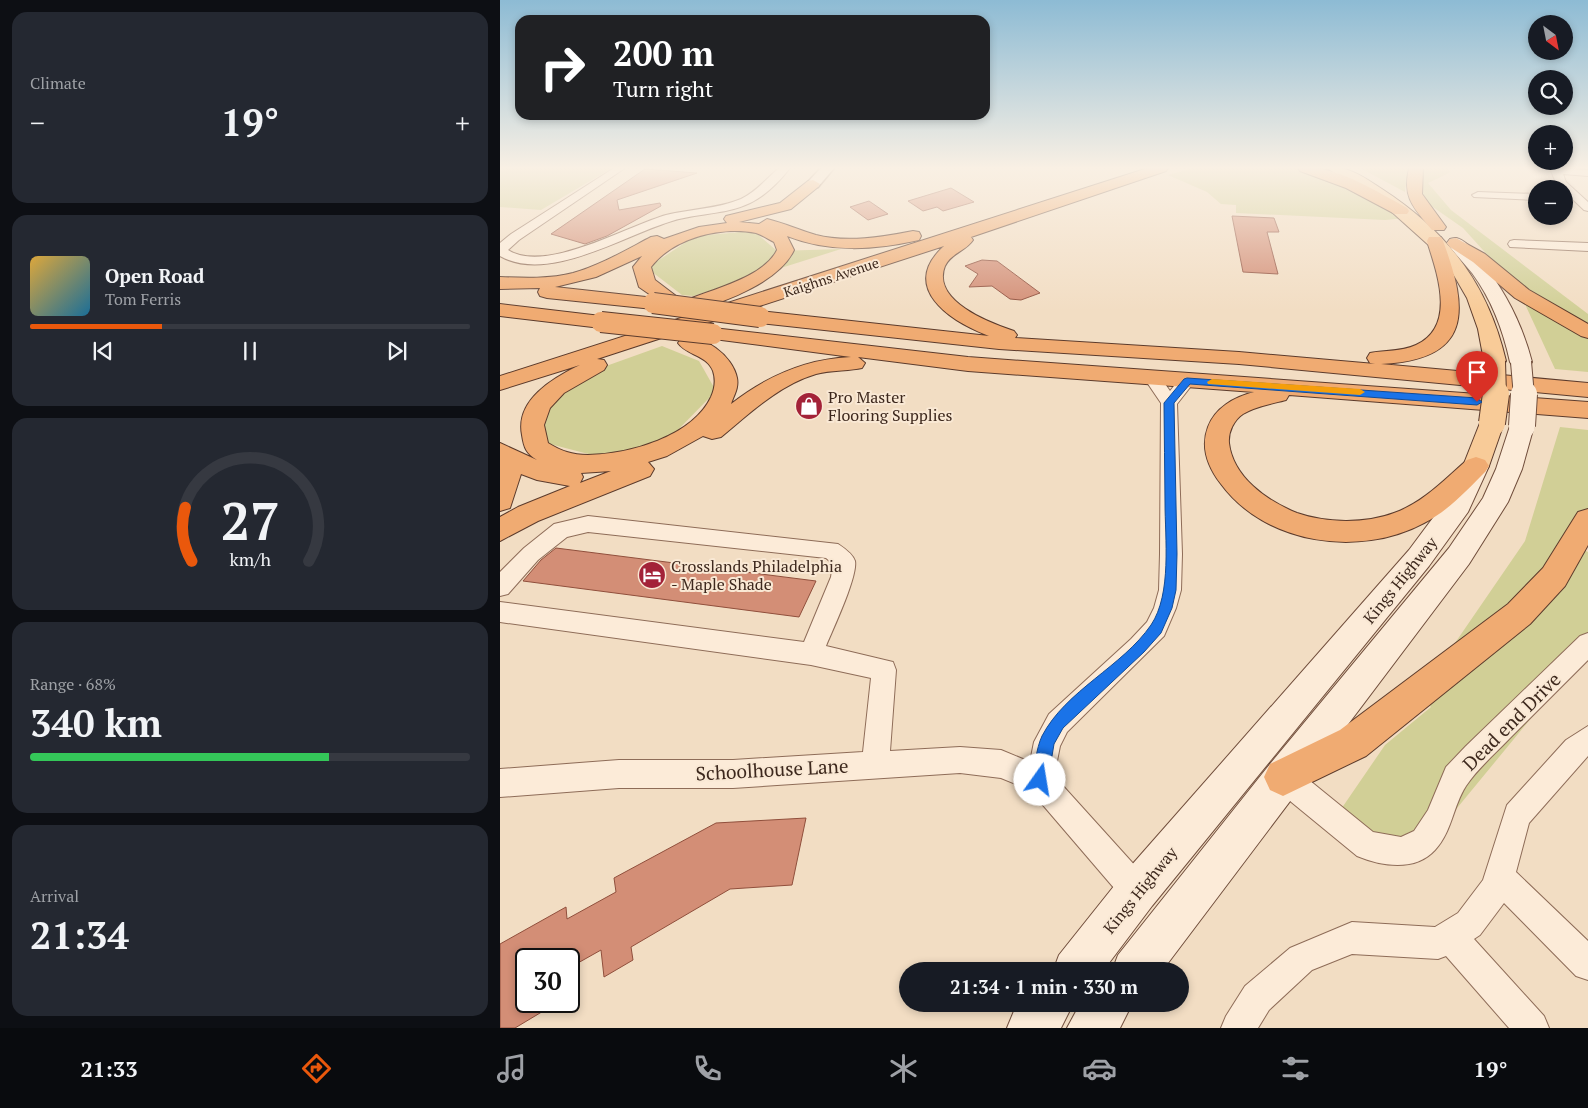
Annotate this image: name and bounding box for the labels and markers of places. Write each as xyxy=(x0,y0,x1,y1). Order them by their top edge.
pin xyxy=(1456,351,1498,402)
place label: Pro Master Flooring Supplies xyxy=(828,386,953,426)
shop icon: Pro Master Flooring Supplies xyxy=(794,391,824,421)
place label: Crosslands Philadelphia - Maple Shade xyxy=(671,555,842,595)
hotel icon: Crosslands Philadelphia - Maple Shade xyxy=(637,560,667,590)

